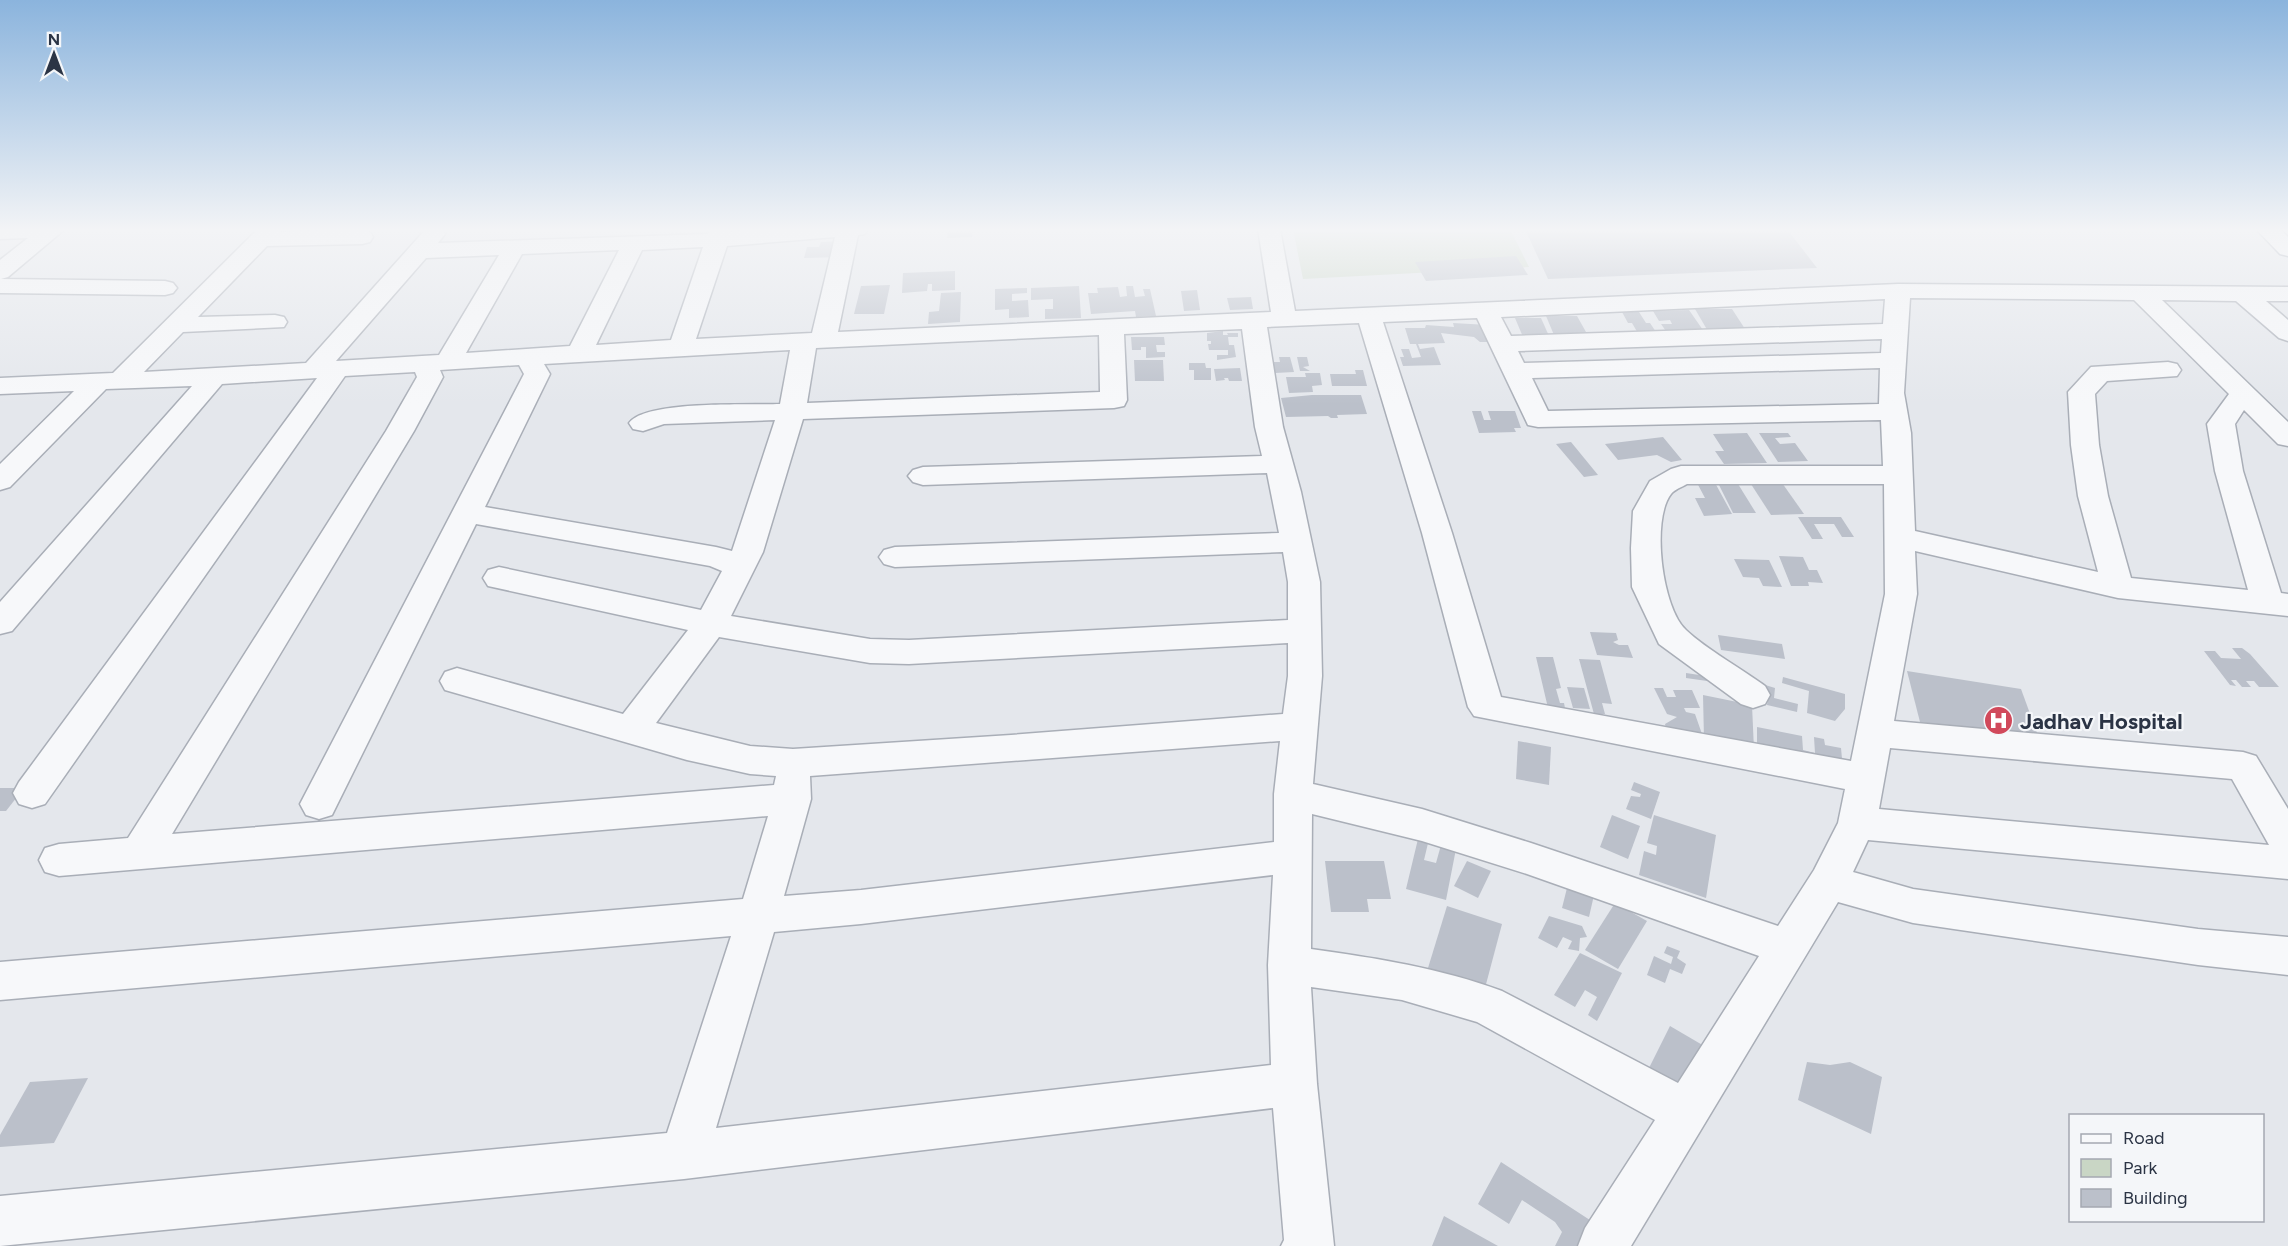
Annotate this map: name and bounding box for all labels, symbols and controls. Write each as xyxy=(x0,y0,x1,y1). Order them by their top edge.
north arrow xyxy=(24,24,84,84)
text: N xyxy=(48,30,60,49)
hospital icon: Jadhav Hospital xyxy=(1983,705,2015,737)
place label: Jadhav Hospital xyxy=(2020,708,2183,735)
legend xyxy=(2069,1114,2264,1222)
text: Road xyxy=(2123,1127,2164,1149)
text: Park xyxy=(2123,1157,2158,1179)
text: Building xyxy=(2123,1187,2188,1209)

